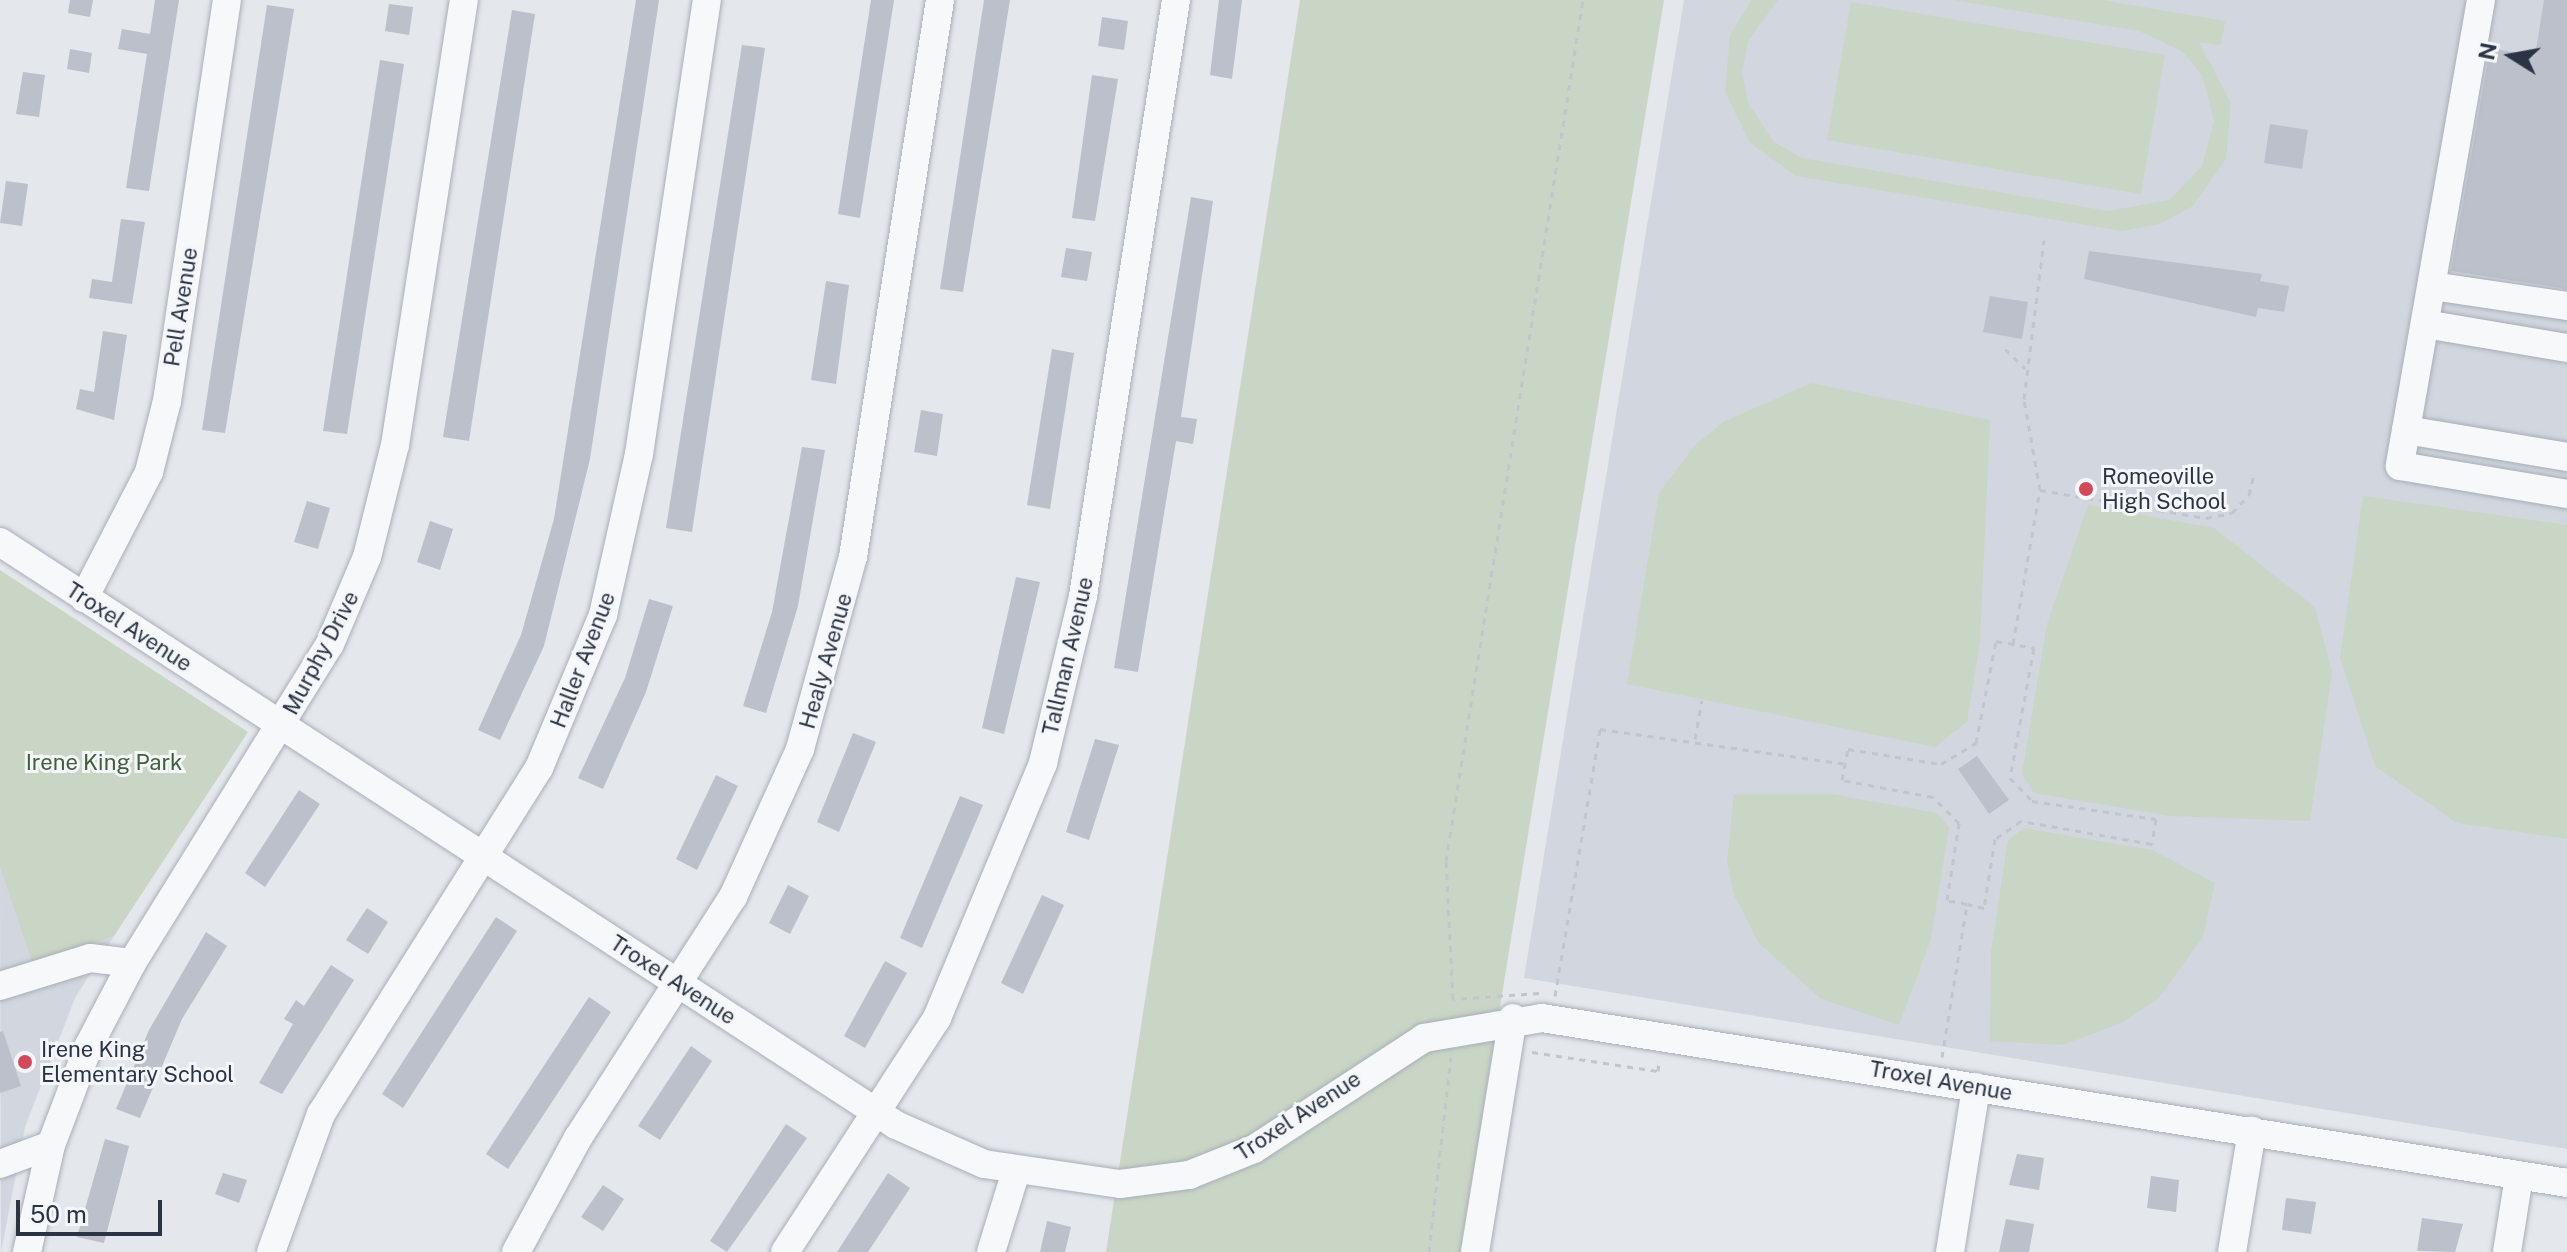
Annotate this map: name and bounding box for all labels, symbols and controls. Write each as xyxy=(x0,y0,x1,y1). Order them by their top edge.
north arrow xyxy=(2471,16,2551,96)
text: N xyxy=(2473,40,2502,62)
street label: Pell Avenue xyxy=(159,246,203,368)
place label: Romeoville High School xyxy=(2102,463,2227,514)
marker: Romeoville High School xyxy=(2077,480,2095,498)
street label: Tallman Avenue xyxy=(1037,574,1099,738)
street label: Troxel Avenue xyxy=(61,577,197,677)
street label: Murphy Drive xyxy=(277,587,365,719)
street label: Haller Avenue xyxy=(545,588,621,732)
street label: Healy Avenue xyxy=(794,590,858,732)
park label: Irene King Park xyxy=(26,750,182,776)
street label: Troxel Avenue xyxy=(605,930,741,1030)
place label: Irene King Elementary School xyxy=(41,1036,234,1088)
marker: Irene King Elementary School xyxy=(16,1053,34,1071)
street label: Troxel Avenue xyxy=(1868,1055,2014,1107)
street label: Troxel Avenue xyxy=(1230,1066,1366,1166)
scale bar xyxy=(20,1184,166,1234)
text: 50 m xyxy=(30,1200,87,1228)

